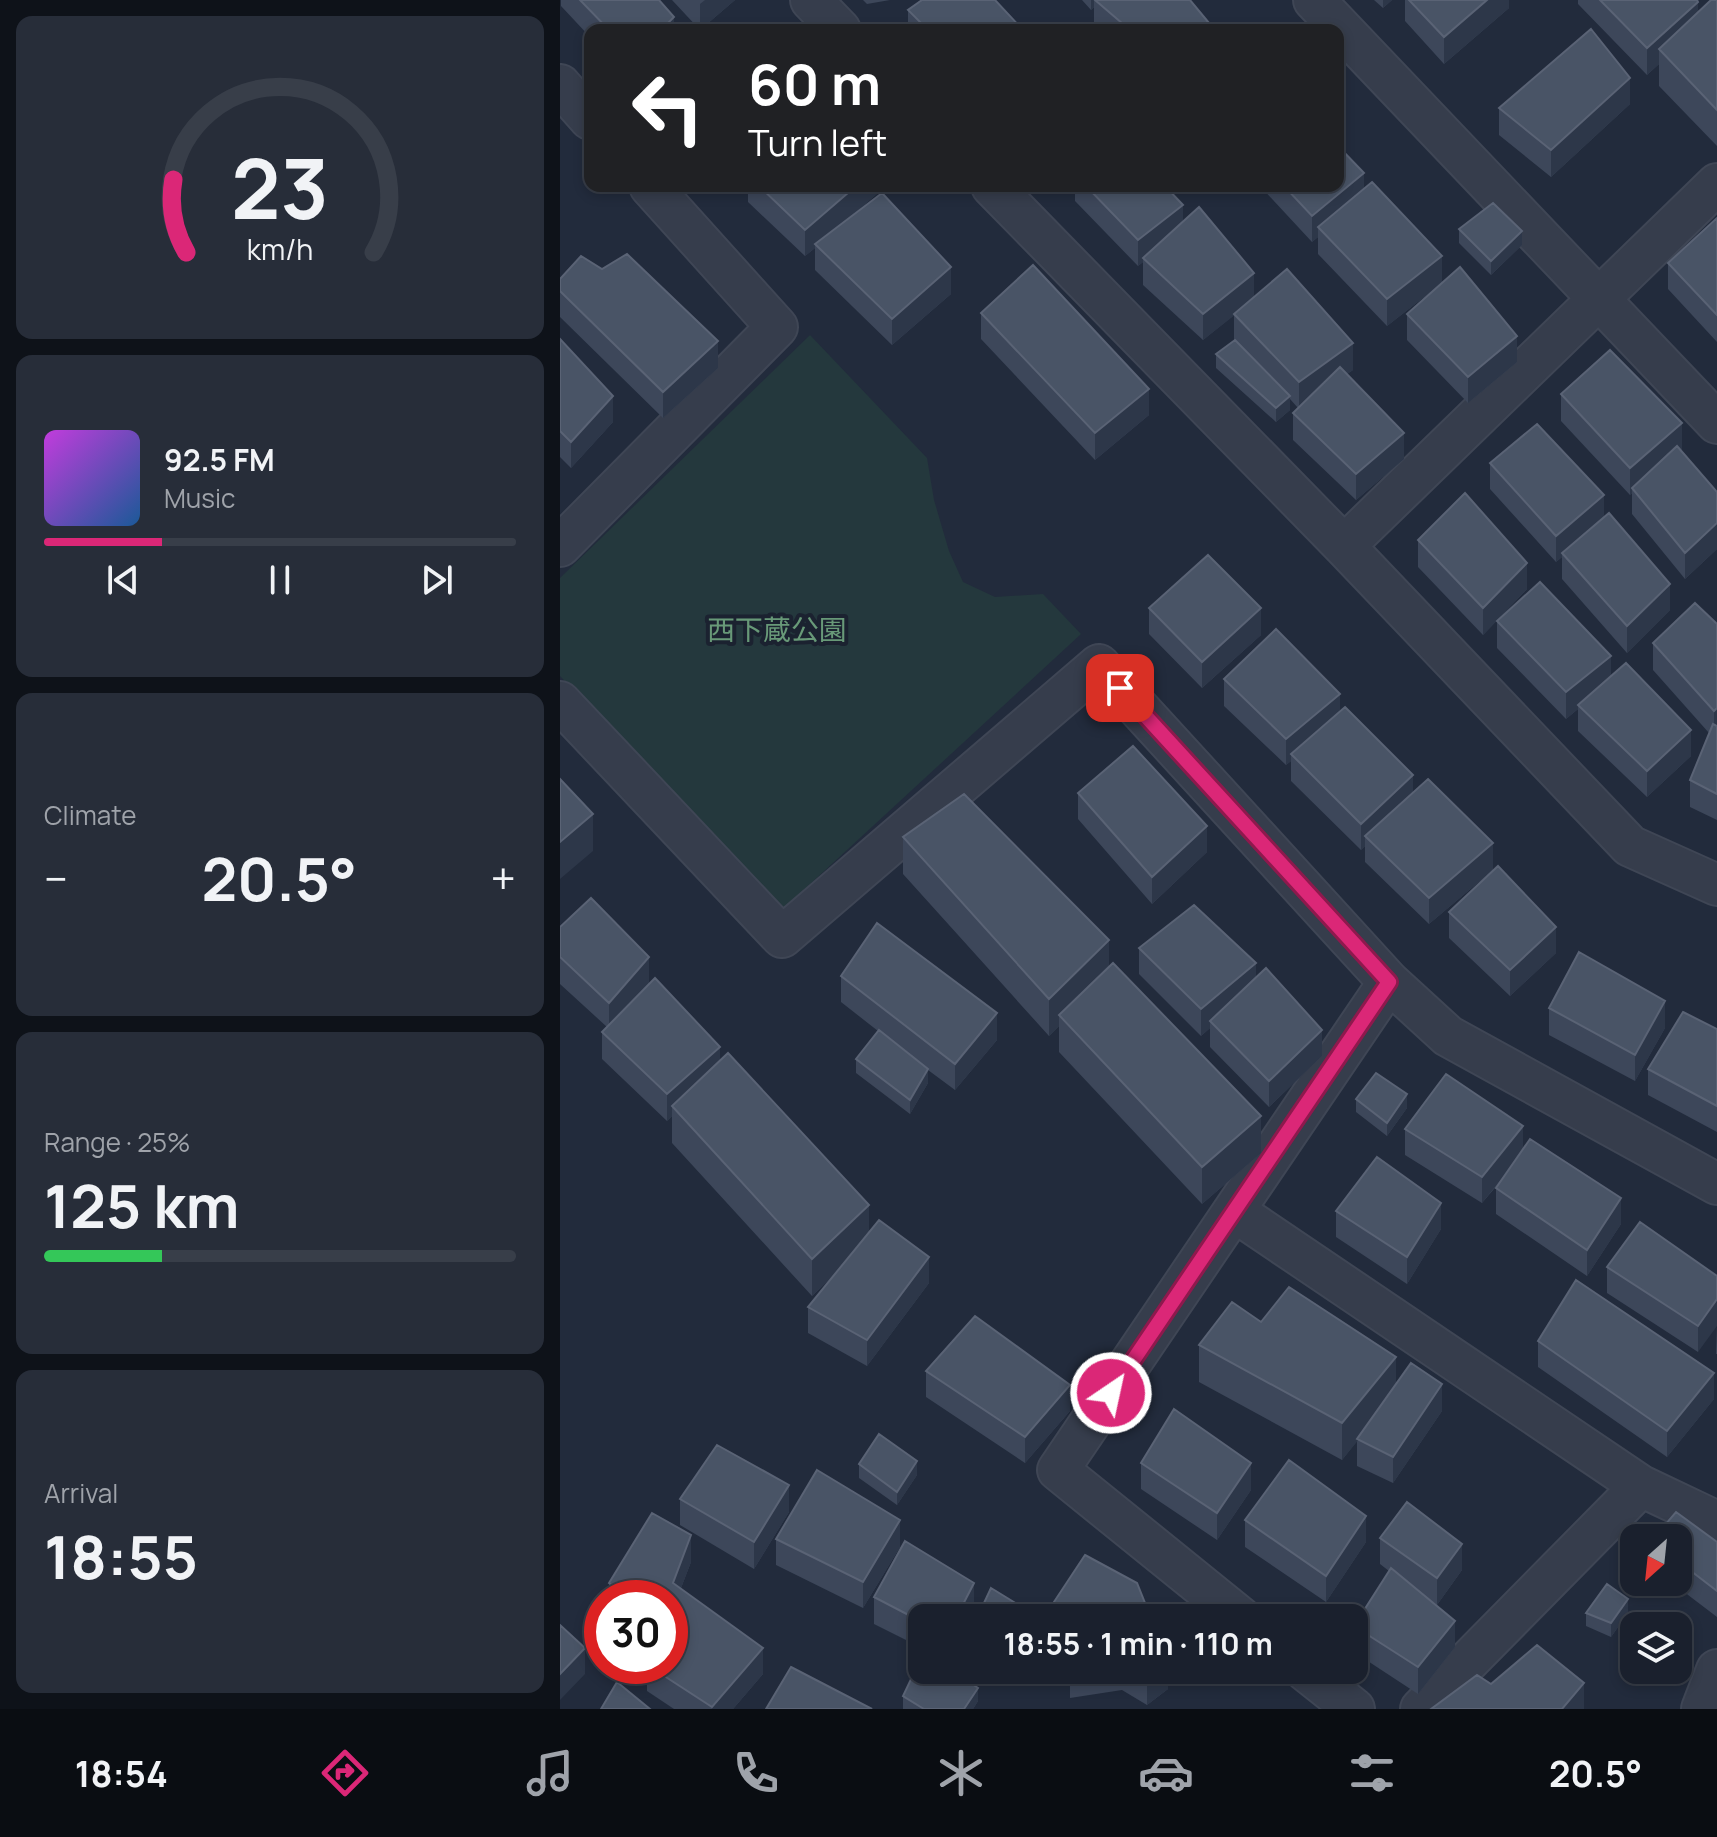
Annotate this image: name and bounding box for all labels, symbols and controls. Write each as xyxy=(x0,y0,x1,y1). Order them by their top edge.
text: 60 m xyxy=(748,45,881,122)
icon: left xyxy=(616,56,720,160)
text: Turn left xyxy=(748,118,887,167)
text: 23 xyxy=(231,130,329,244)
text: km/h xyxy=(247,230,313,269)
text: 92.5 FM xyxy=(164,439,275,480)
text: Music xyxy=(164,480,235,516)
icon: previous xyxy=(101,558,145,602)
icon: pause xyxy=(258,558,302,602)
icon: next xyxy=(415,558,459,602)
park label: 西下蔵公園 xyxy=(707,610,847,648)
pin xyxy=(1086,654,1154,722)
icon: arrive xyxy=(1098,666,1142,710)
text: Climate xyxy=(44,797,136,833)
text: 20.5° xyxy=(201,837,357,919)
text: − xyxy=(44,848,68,908)
text: + xyxy=(491,848,516,908)
text: Range · 25% xyxy=(44,1124,190,1160)
text: 125 km xyxy=(44,1164,239,1246)
position arrow xyxy=(1069,1351,1153,1435)
text: Arrival xyxy=(44,1475,118,1511)
text: 18:55 xyxy=(44,1515,198,1597)
north arrow xyxy=(1620,1524,1692,1596)
map controls xyxy=(1620,1524,1692,1684)
speed limit sign: 30 xyxy=(584,1580,688,1684)
button: layers xyxy=(1620,1612,1692,1684)
text: 18:55 · 1 min · 110 m xyxy=(1003,1623,1273,1664)
icon: directions xyxy=(317,1745,373,1801)
icon: music xyxy=(522,1745,578,1801)
icon: phone xyxy=(728,1745,784,1801)
icon: climate xyxy=(933,1745,989,1801)
icon: car xyxy=(1138,1745,1194,1801)
icon: filters xyxy=(1344,1745,1400,1801)
text: 18:54 xyxy=(75,1749,168,1798)
text: 20.5° xyxy=(1549,1749,1642,1798)

